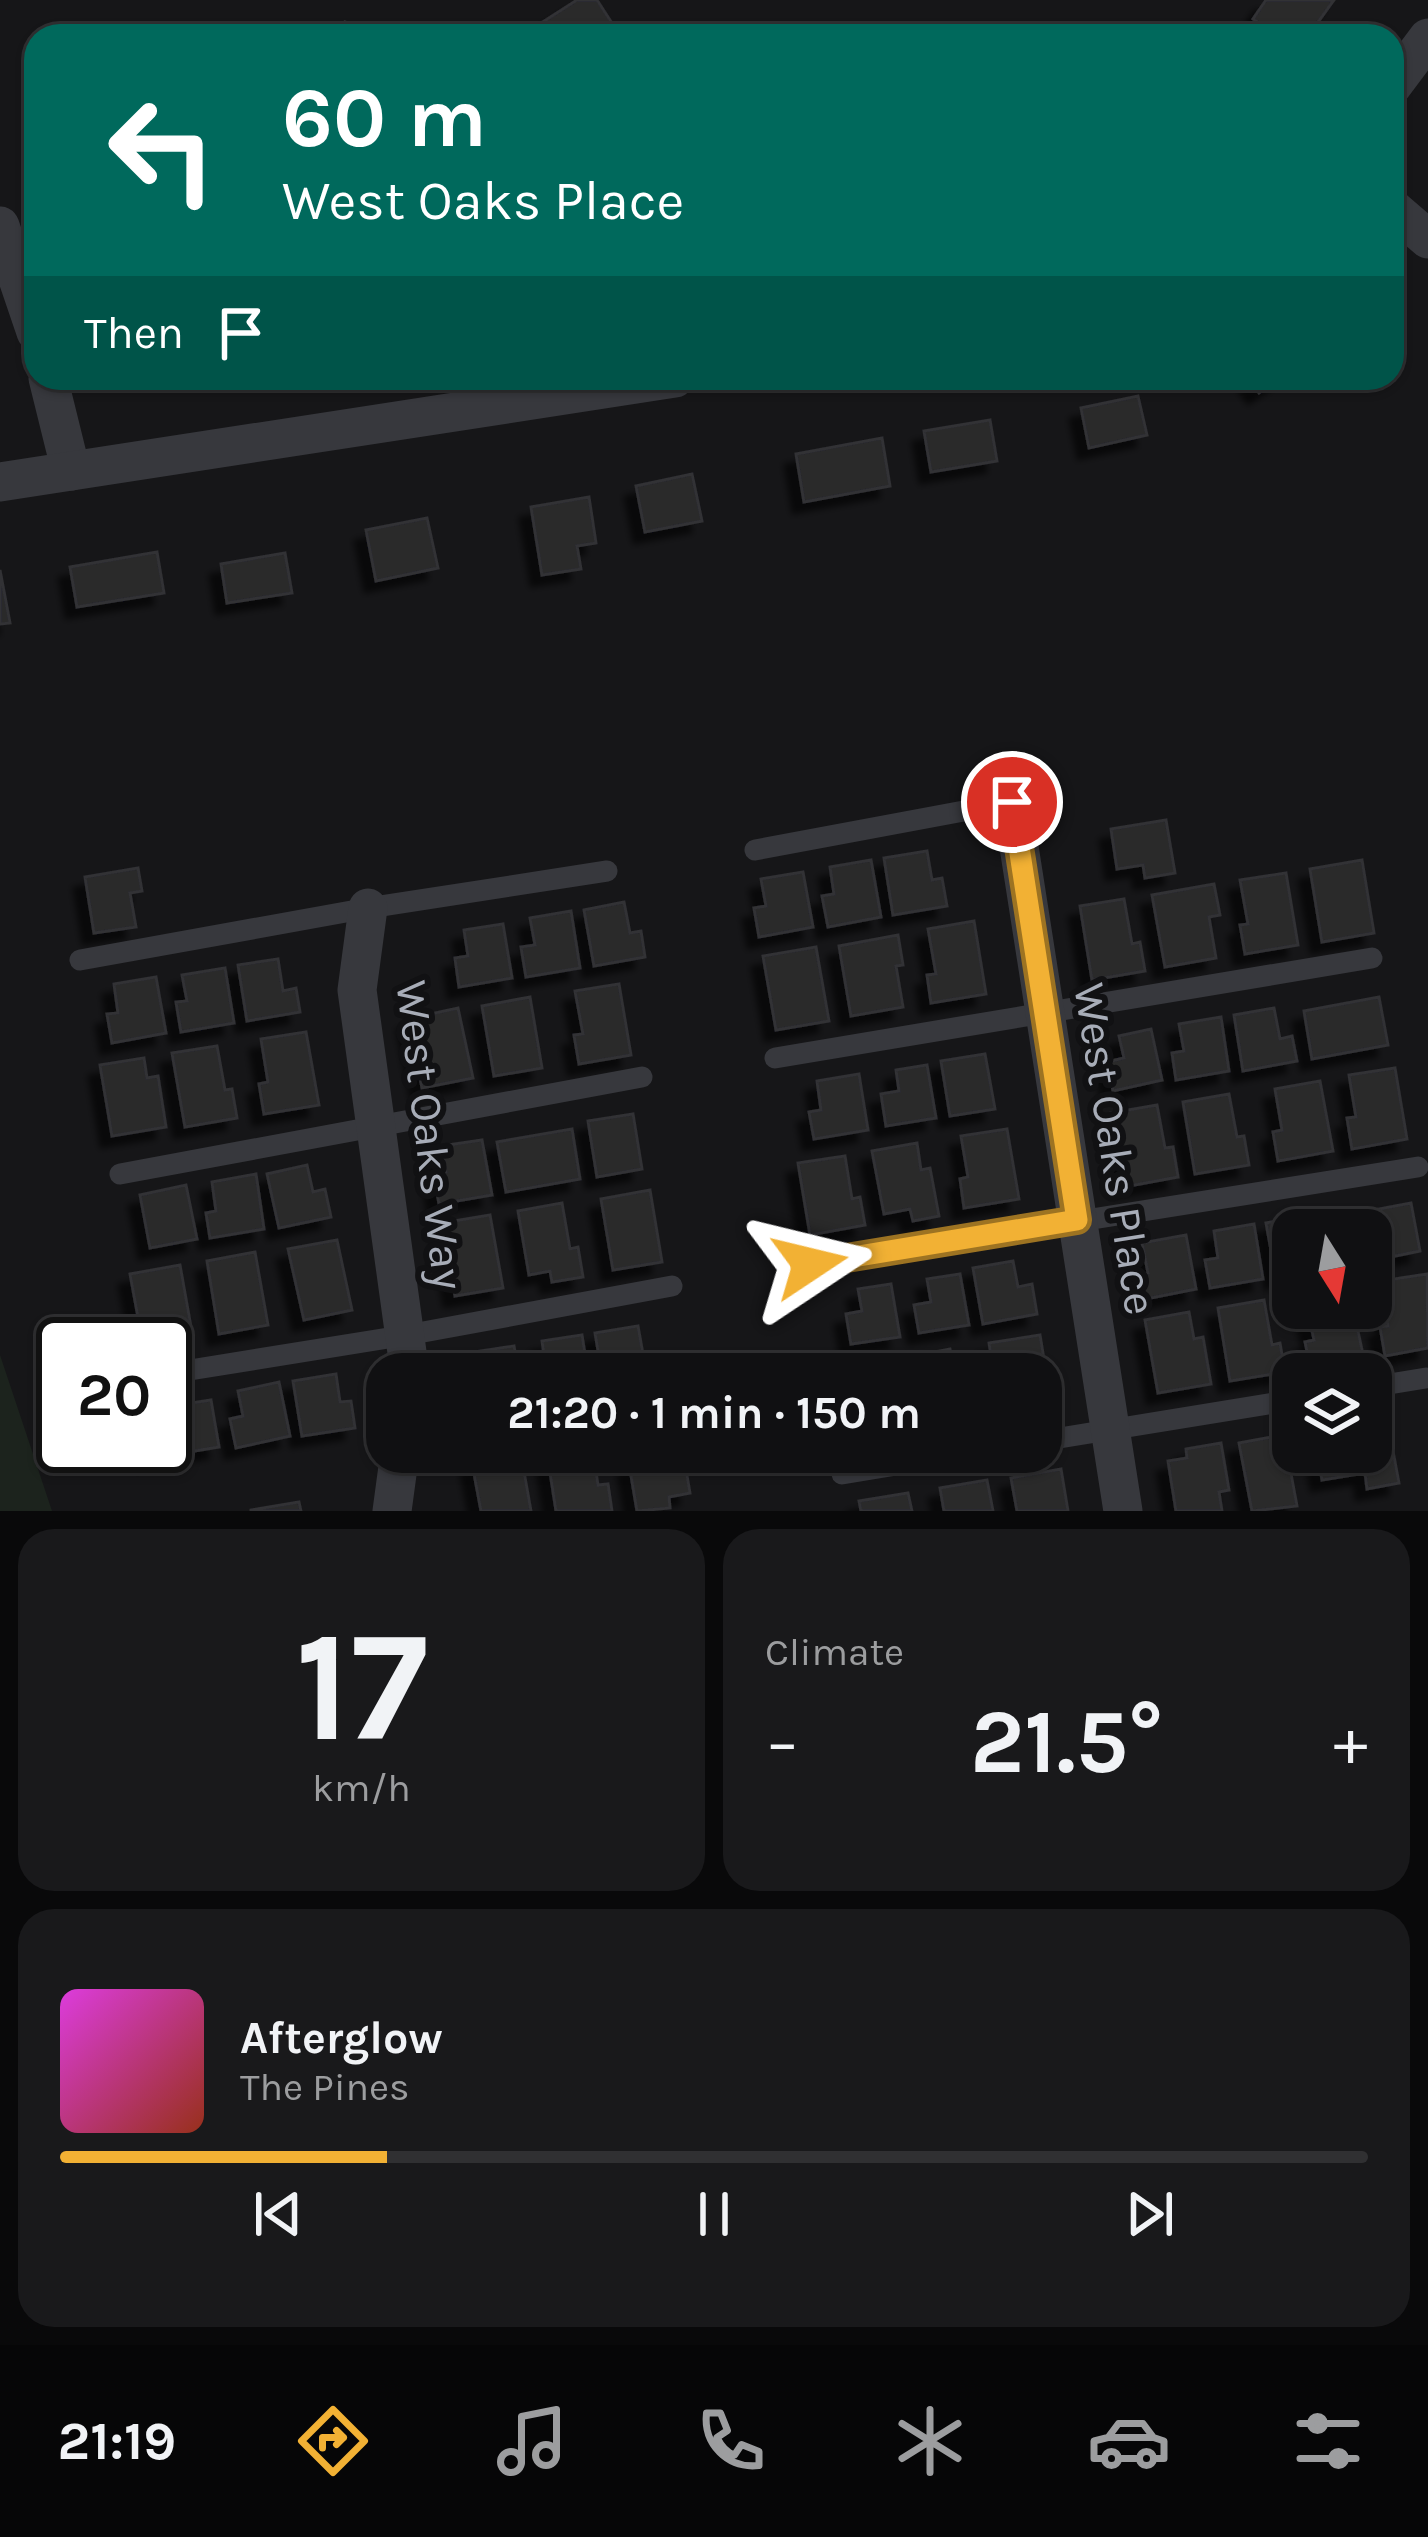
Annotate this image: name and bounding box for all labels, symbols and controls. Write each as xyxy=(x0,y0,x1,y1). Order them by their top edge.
text: 60 m xyxy=(282,69,487,167)
icon: left xyxy=(84,72,240,228)
text: West Oaks Place xyxy=(282,169,684,233)
icon: arrive xyxy=(208,300,274,366)
text: Then xyxy=(84,307,184,359)
pin xyxy=(961,751,1063,853)
icon: arrive xyxy=(979,769,1045,835)
street label: West Oaks Way xyxy=(384,977,475,1293)
street label: West Oaks Place xyxy=(1063,979,1167,1319)
position arrow xyxy=(747,1201,873,1327)
north arrow xyxy=(1272,1209,1392,1329)
map controls xyxy=(1272,1209,1392,1473)
speed limit sign: 20 xyxy=(36,1317,192,1473)
button: layers xyxy=(1272,1353,1392,1473)
text: 21:20 · 1 min · 150 m xyxy=(507,1387,921,1439)
text: 17 xyxy=(295,1596,428,1778)
text: Climate xyxy=(765,1629,904,1675)
text: 21.5° xyxy=(970,1689,1163,1795)
text: − xyxy=(765,1703,800,1781)
text: + xyxy=(1333,1703,1368,1781)
text: km/h xyxy=(312,1765,411,1811)
text: Afterglow xyxy=(240,2012,443,2064)
text: The Pines xyxy=(240,2064,410,2110)
icon: previous xyxy=(245,2181,311,2247)
icon: pause xyxy=(681,2181,747,2247)
icon: next xyxy=(1117,2181,1183,2247)
icon: directions xyxy=(291,2399,375,2483)
icon: music xyxy=(490,2399,574,2483)
icon: phone xyxy=(689,2399,773,2483)
icon: climate xyxy=(888,2399,972,2483)
icon: car xyxy=(1087,2399,1171,2483)
icon: filters xyxy=(1286,2399,1370,2483)
text: 21:19 xyxy=(58,2409,176,2473)

